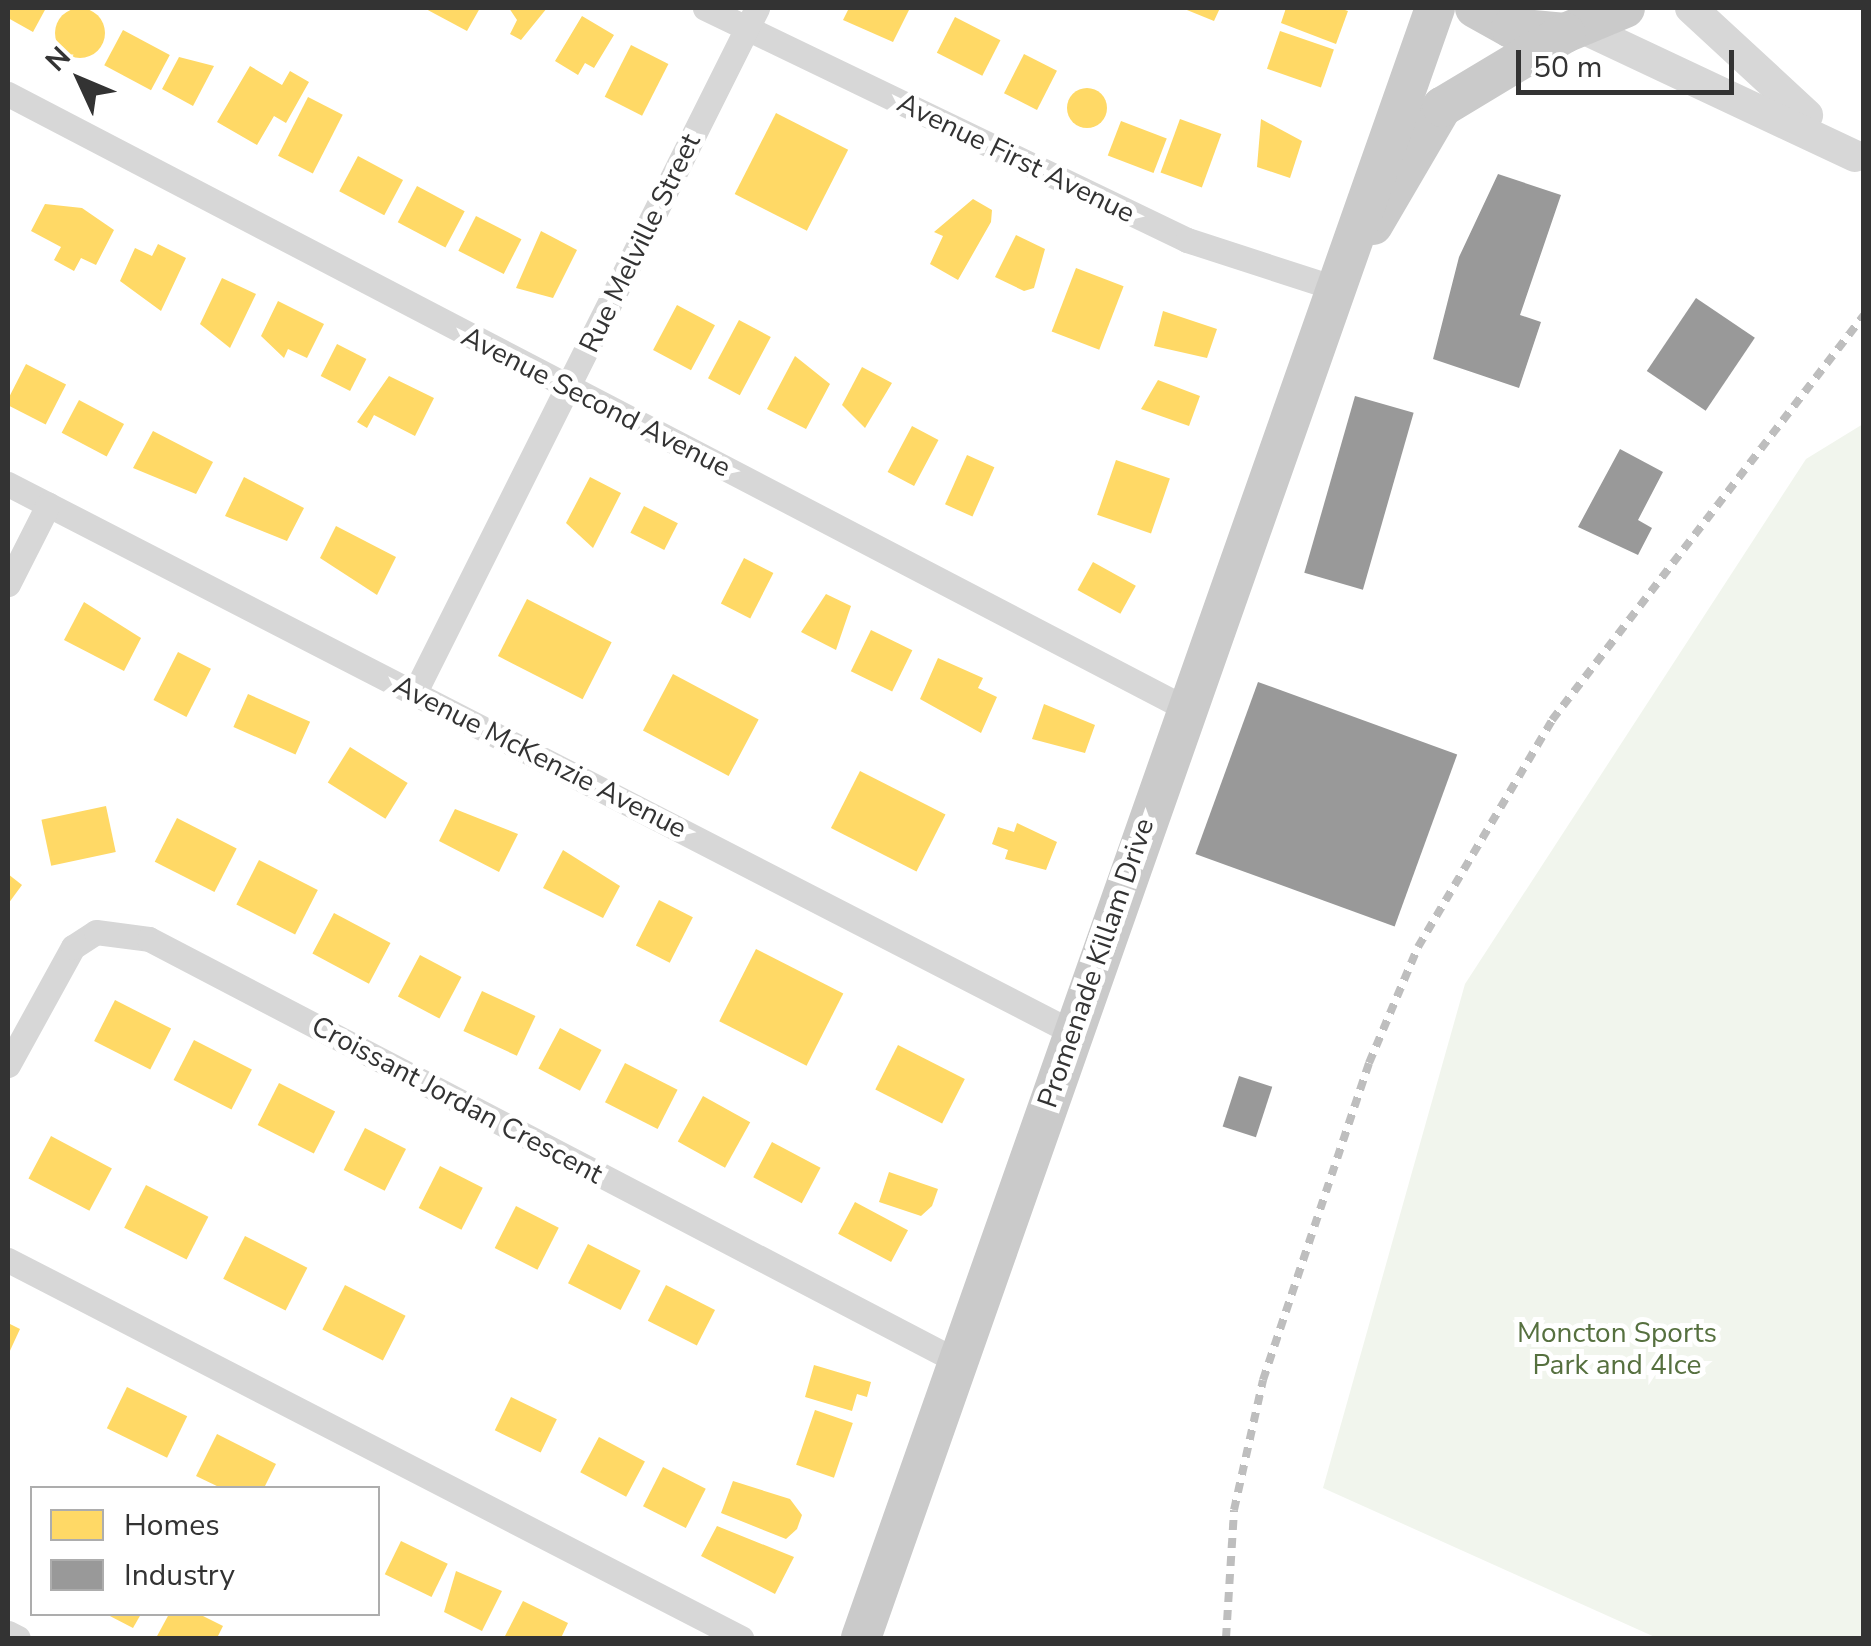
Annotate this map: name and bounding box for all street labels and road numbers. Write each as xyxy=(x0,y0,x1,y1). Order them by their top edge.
street label: Avenue First Avenue xyxy=(892,86,1140,230)
street label: Rue Melville Street xyxy=(572,128,708,358)
street label: Avenue Second Avenue xyxy=(456,319,736,485)
street label: Avenue McKenzie Avenue xyxy=(388,668,692,846)
street label: Promenade Killam Drive xyxy=(1031,814,1161,1112)
street label: Croissant Jordan Crescent xyxy=(306,1009,608,1191)

